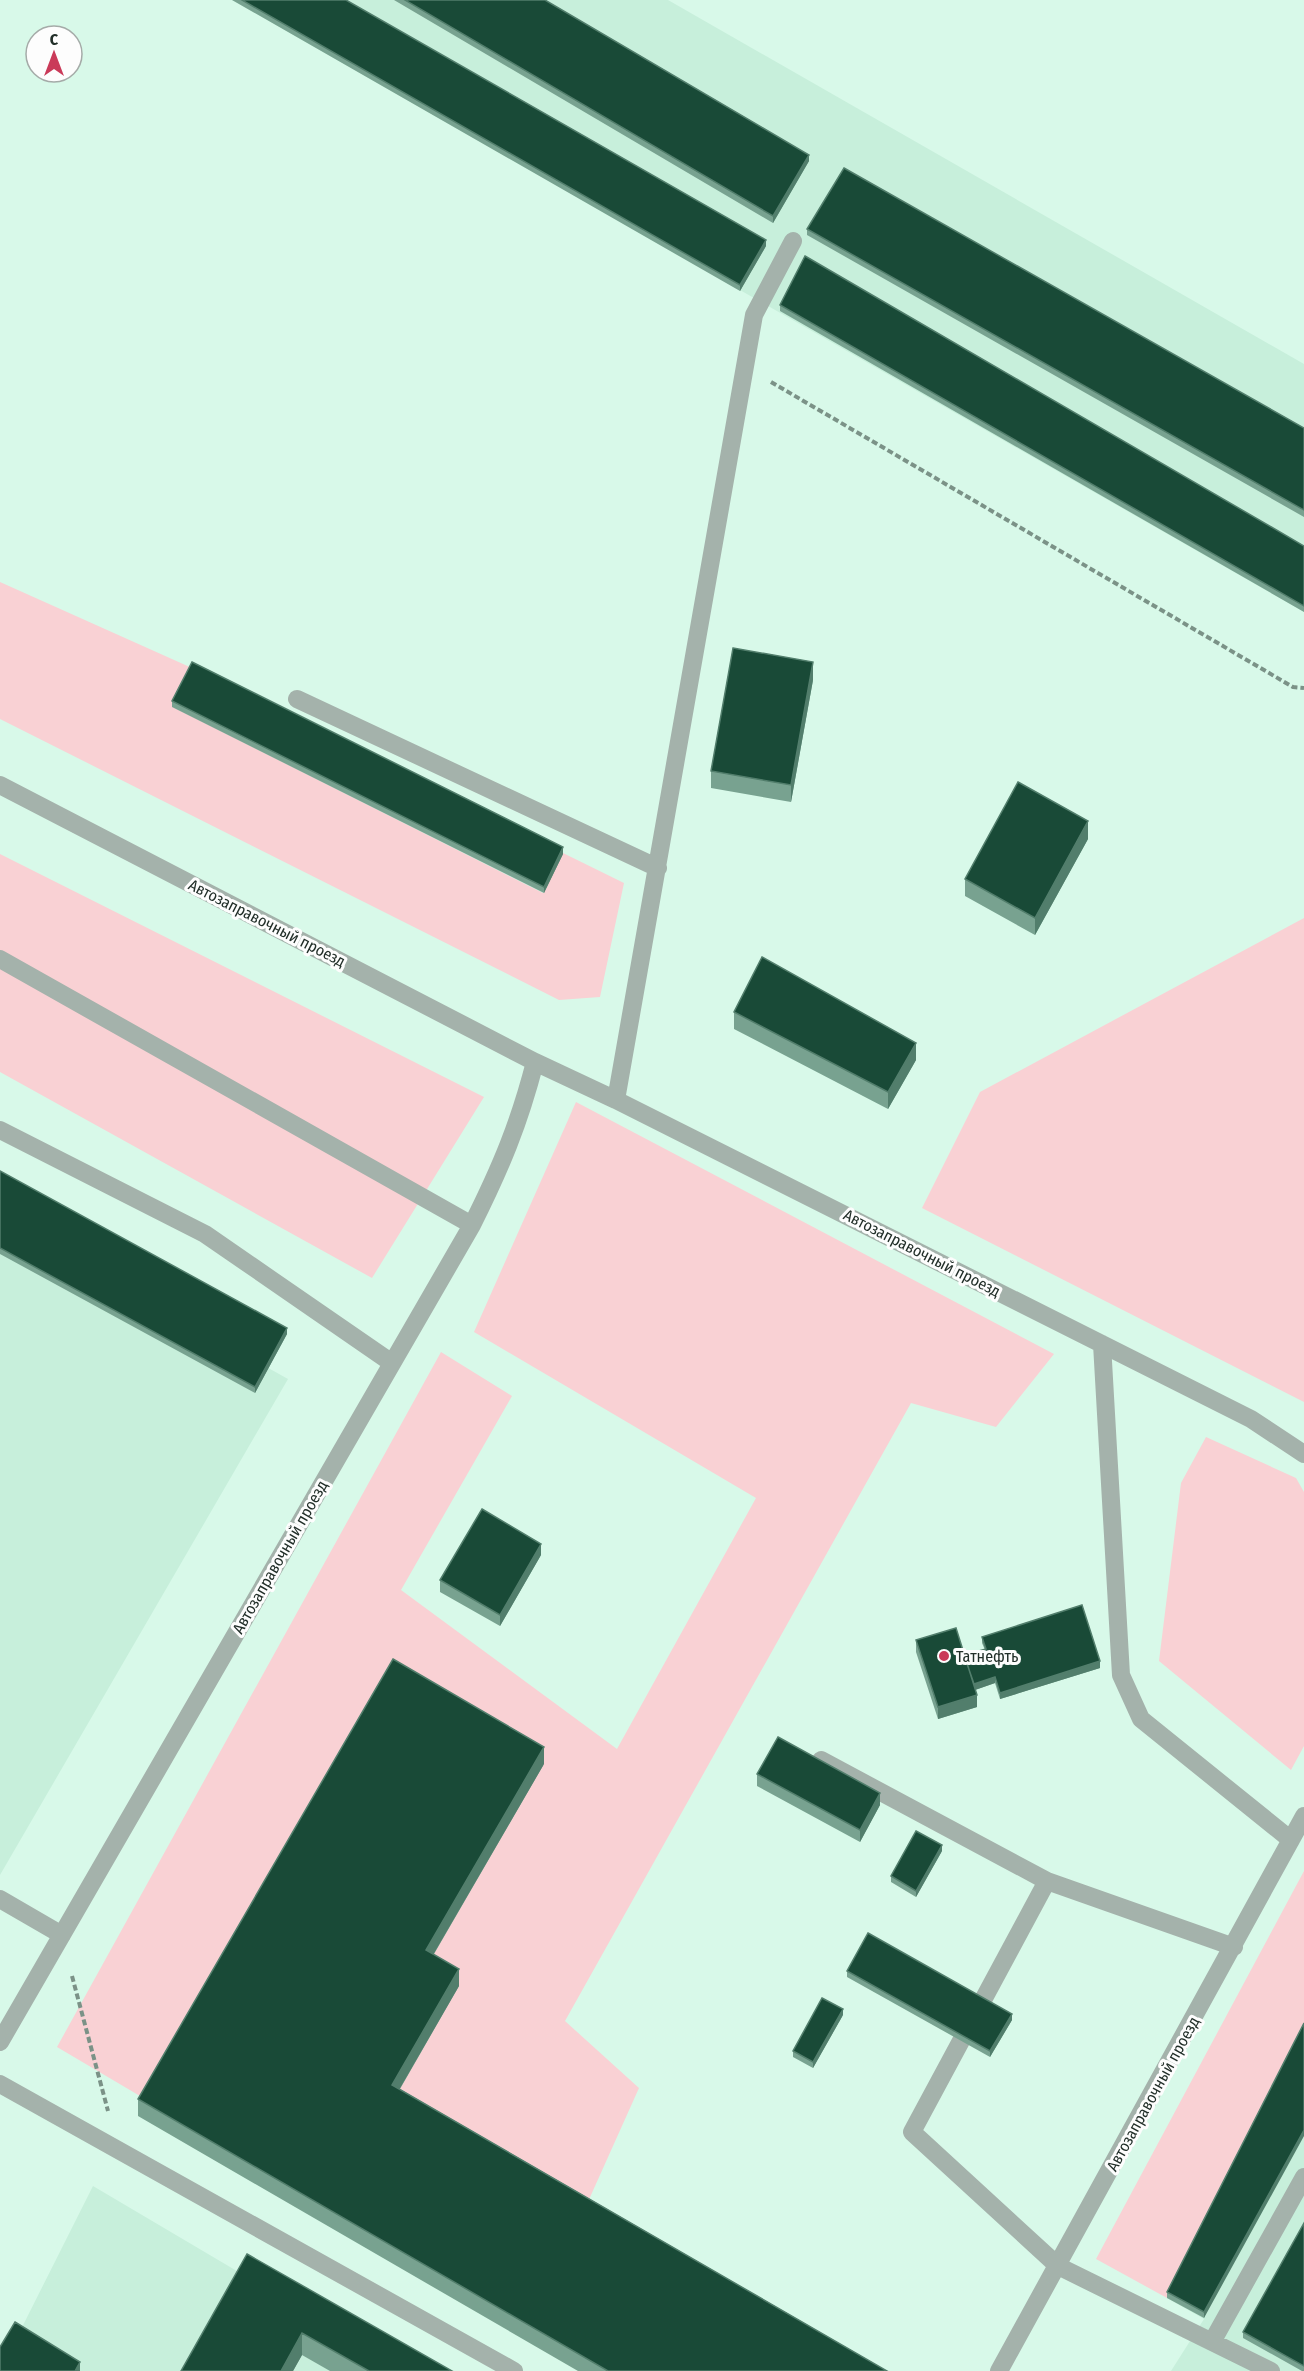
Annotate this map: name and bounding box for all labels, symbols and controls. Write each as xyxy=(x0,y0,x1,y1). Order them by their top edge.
north arrow xyxy=(24,24,84,84)
text: С xyxy=(50,30,59,49)
street label: Автозаправочный проезд xyxy=(185,875,349,971)
street label: Автозаправочный проезд xyxy=(840,1205,1004,1301)
street label: Автозаправочный проезд xyxy=(228,1477,332,1637)
place label: Татнефть xyxy=(956,1647,1018,1666)
marker: Татнефть xyxy=(937,1649,951,1663)
street label: Автозаправочный проезд xyxy=(1103,2014,1203,2174)

